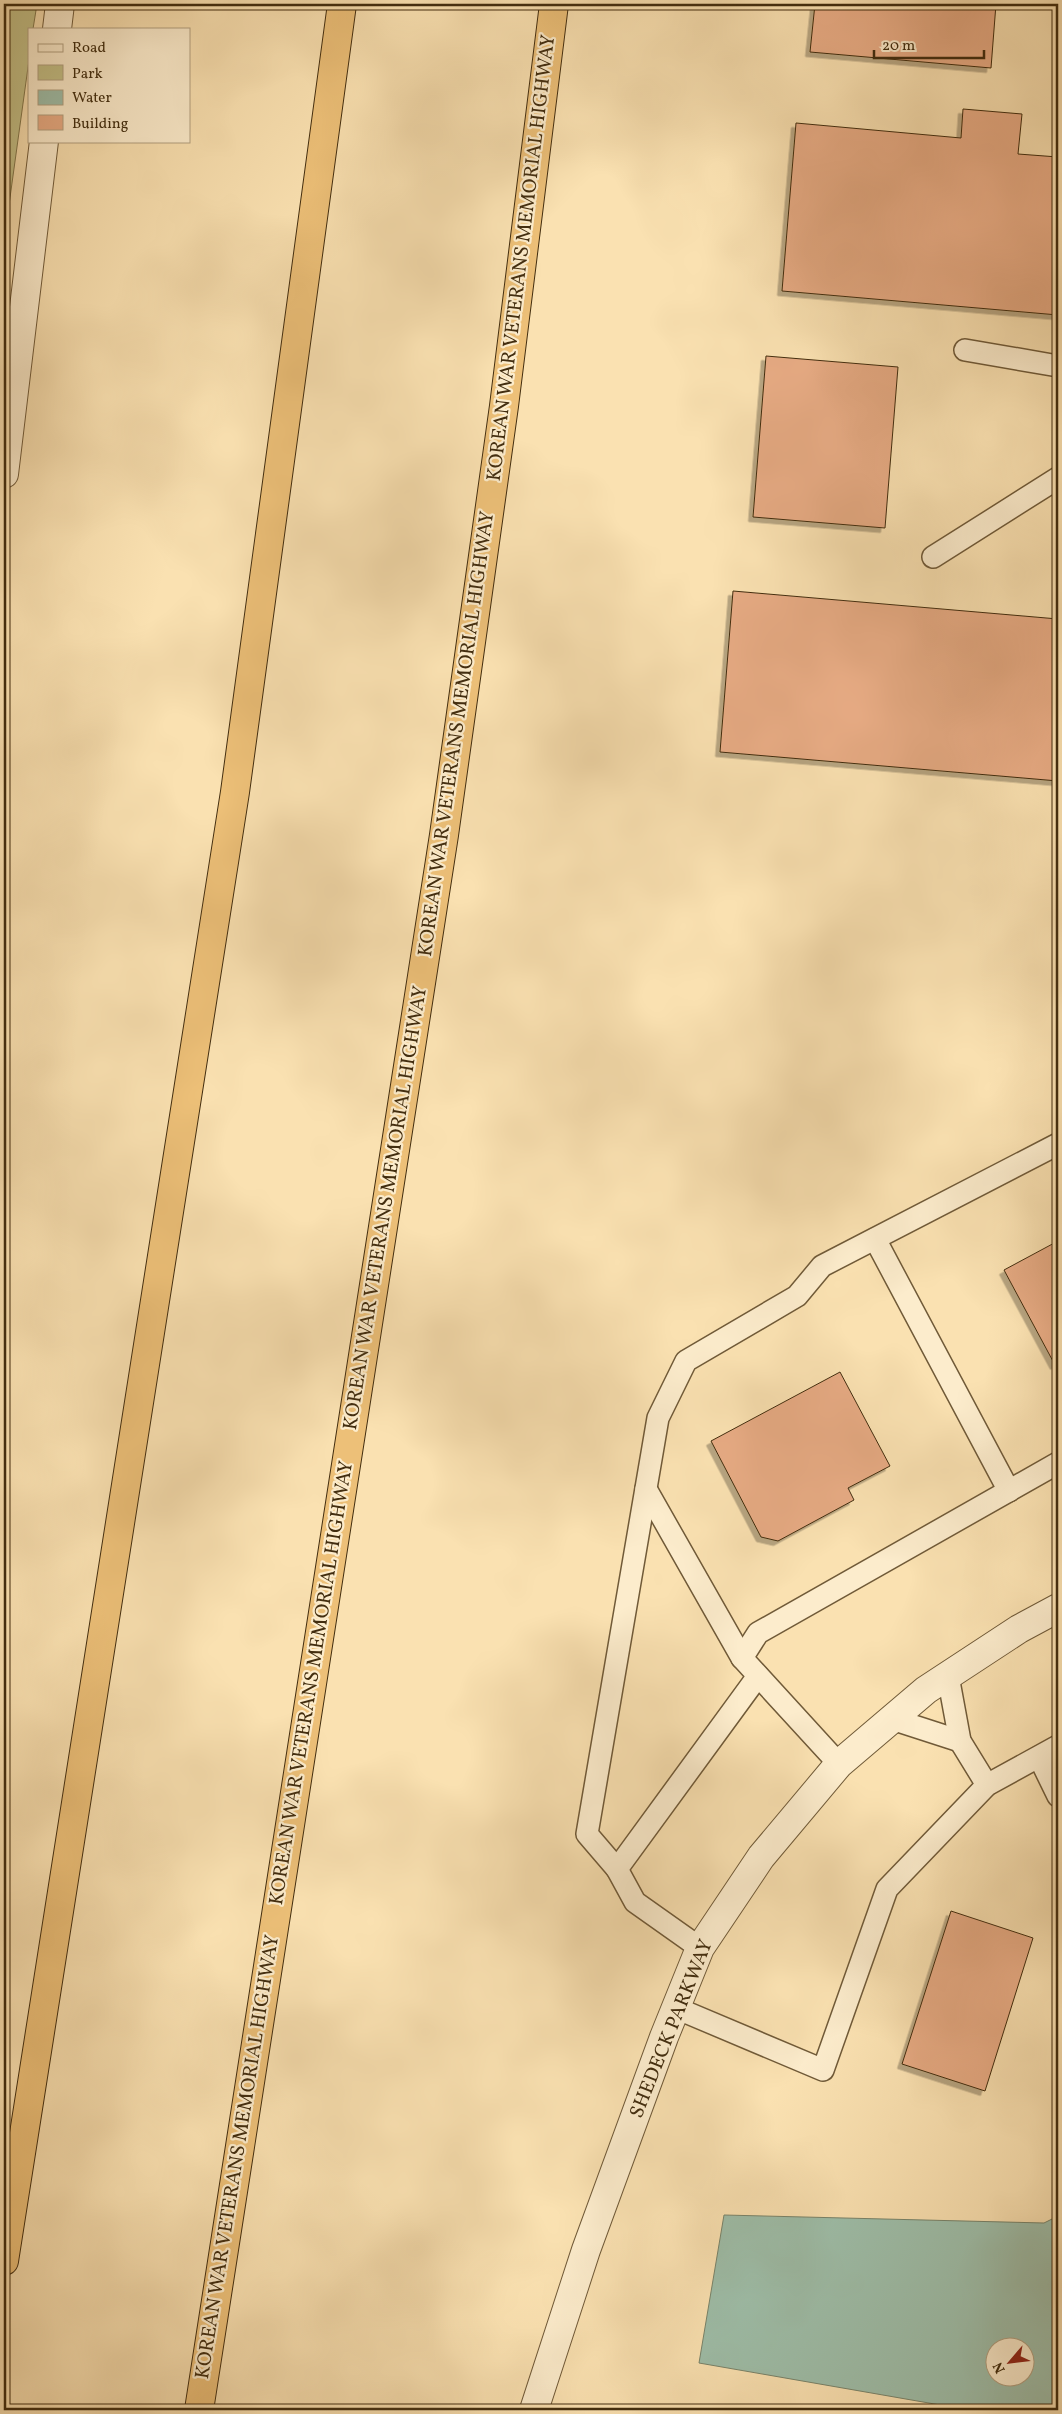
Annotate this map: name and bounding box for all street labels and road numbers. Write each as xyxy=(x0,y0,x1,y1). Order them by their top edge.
street label: KOREAN WAR VETERANS MEMORIAL HIGHWAY xyxy=(481,33,563,483)
street label: KOREAN WAR VETERANS MEMORIAL HIGHWAY xyxy=(412,509,502,959)
street label: KOREAN WAR VETERANS MEMORIAL HIGHWAY xyxy=(337,983,435,1432)
street label: KOREAN WAR VETERANS MEMORIAL HIGHWAY xyxy=(263,1458,361,1907)
street label: KOREAN WAR VETERANS MEMORIAL HIGHWAY xyxy=(189,1932,287,2381)
street label: SHEDECK PARKWAY xyxy=(623,1935,721,2123)

